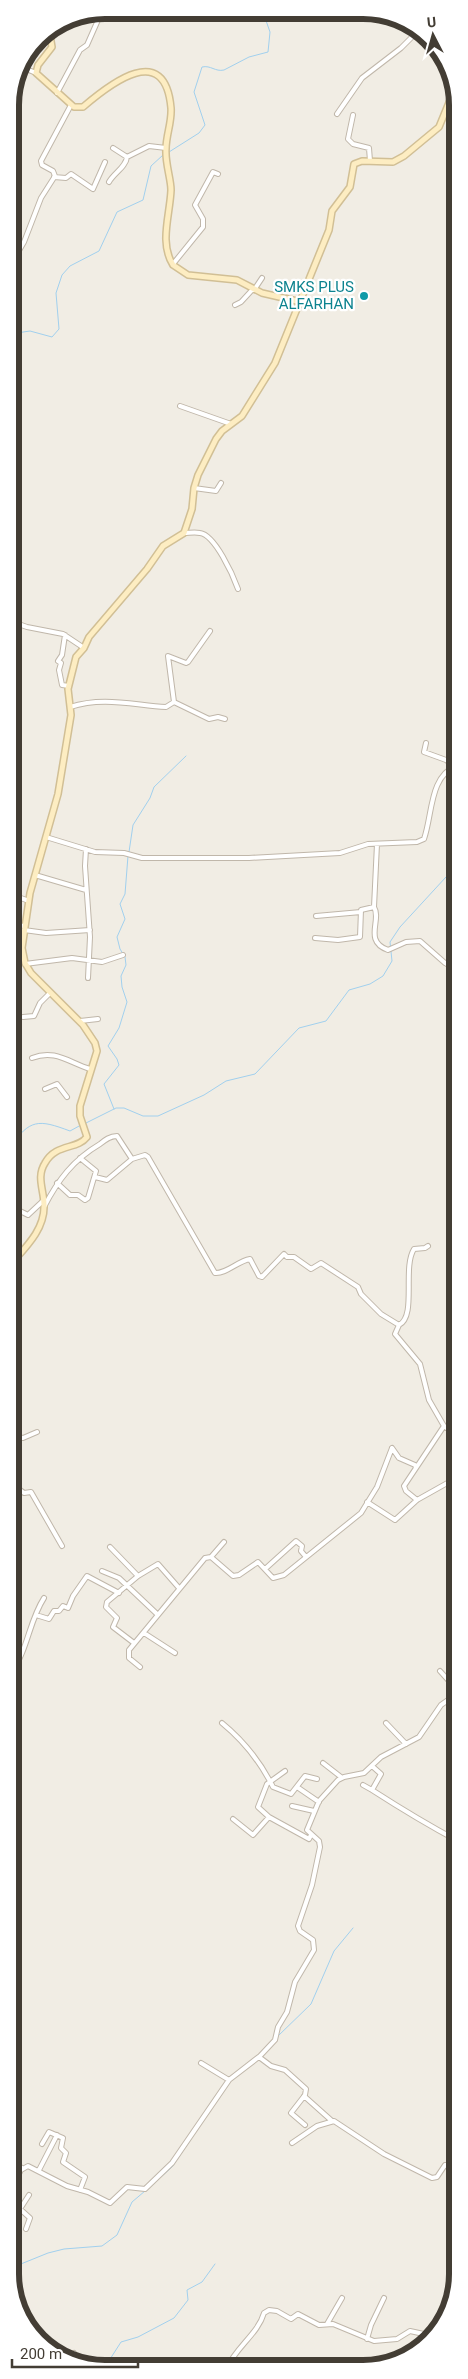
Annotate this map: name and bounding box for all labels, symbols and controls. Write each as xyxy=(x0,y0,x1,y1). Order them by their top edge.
north arrow xyxy=(408,10,458,60)
text: U xyxy=(426,14,437,31)
place label: SMKS PLUS ALFARHAN xyxy=(274,278,354,313)
marker: SMKS PLUS ALFARHAN xyxy=(358,290,370,302)
scale bar xyxy=(12,2336,139,2368)
text: 200 m xyxy=(20,2345,62,2363)

